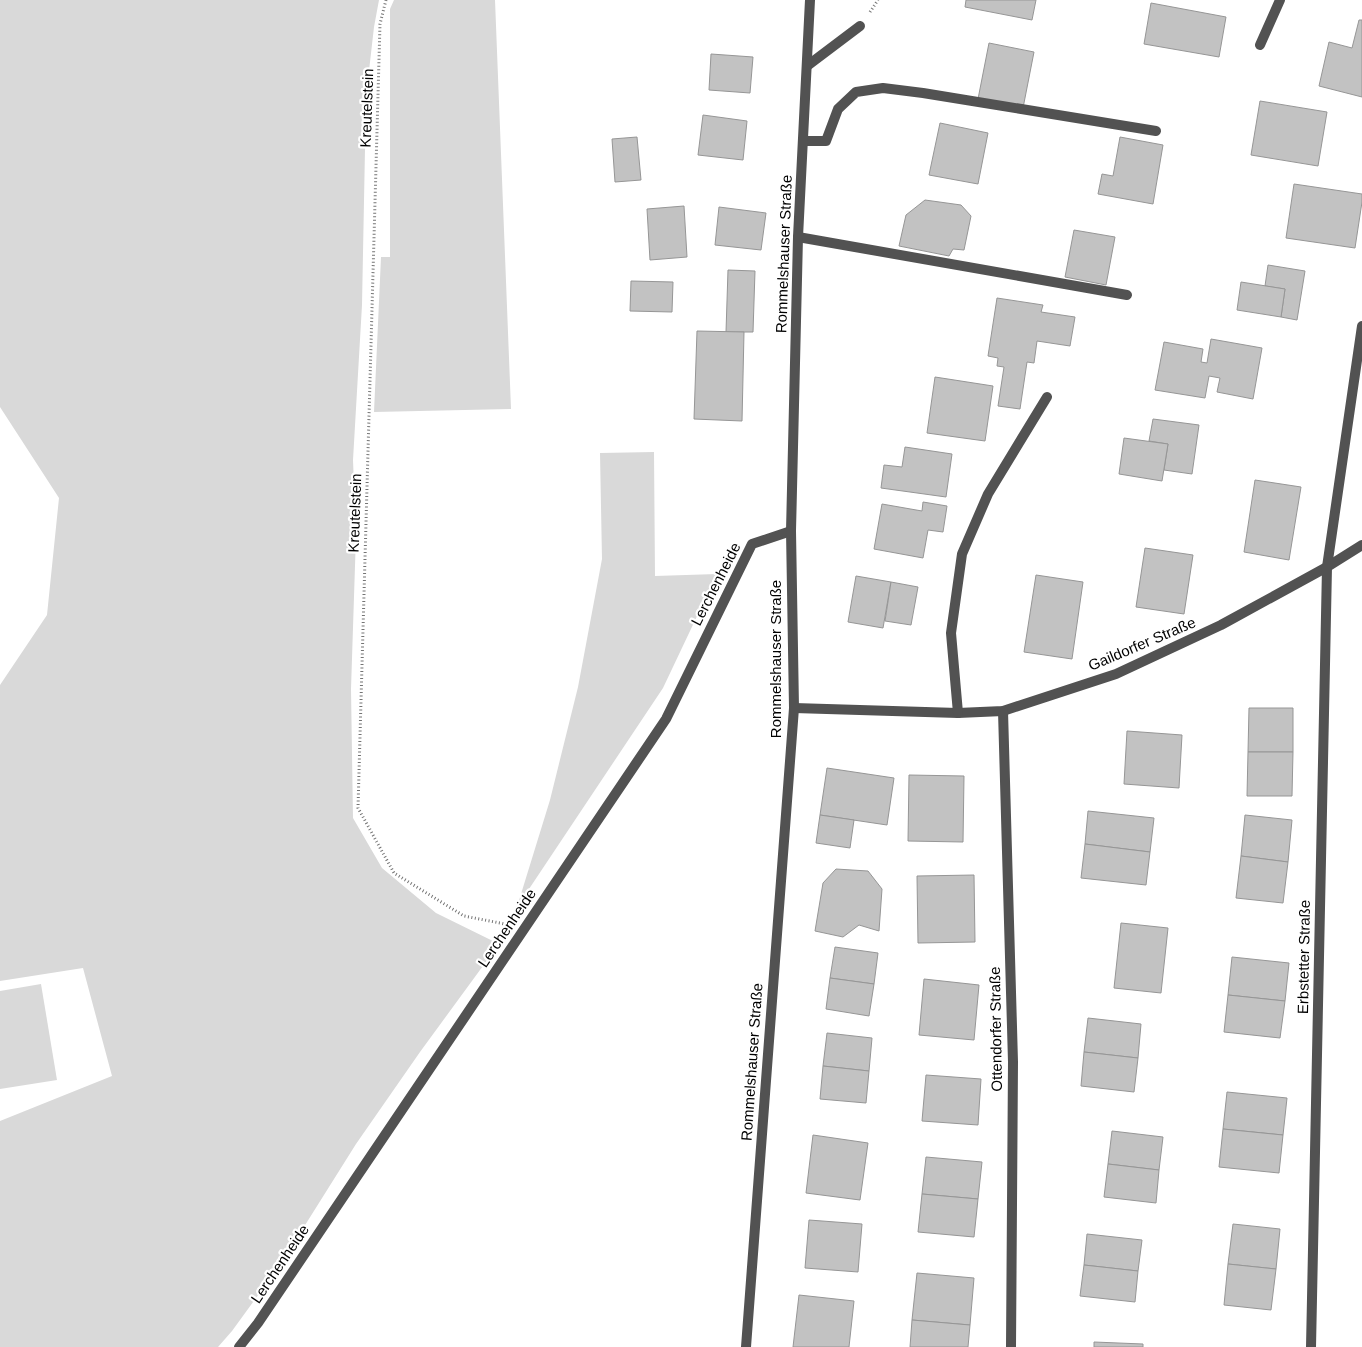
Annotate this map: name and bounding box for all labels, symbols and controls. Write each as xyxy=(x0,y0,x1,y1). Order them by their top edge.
street label: Kreutelstein xyxy=(357,68,376,148)
street label: Rommelshauser Straße xyxy=(772,175,795,333)
street label: Kreutelstein xyxy=(345,473,364,553)
street label: Lerchenheide xyxy=(687,539,744,628)
street label: Rommelshauser Straße xyxy=(767,580,784,738)
street label: Gaildorfer Straße xyxy=(1086,613,1198,674)
street label: Lerchenheide xyxy=(474,885,539,970)
street label: Erbstetter Straße xyxy=(1294,900,1313,1014)
street label: Ottendorfer Straße xyxy=(986,966,1005,1092)
street label: Rommelshauser Straße xyxy=(737,982,766,1142)
street label: Lerchenheide xyxy=(247,1221,312,1306)

